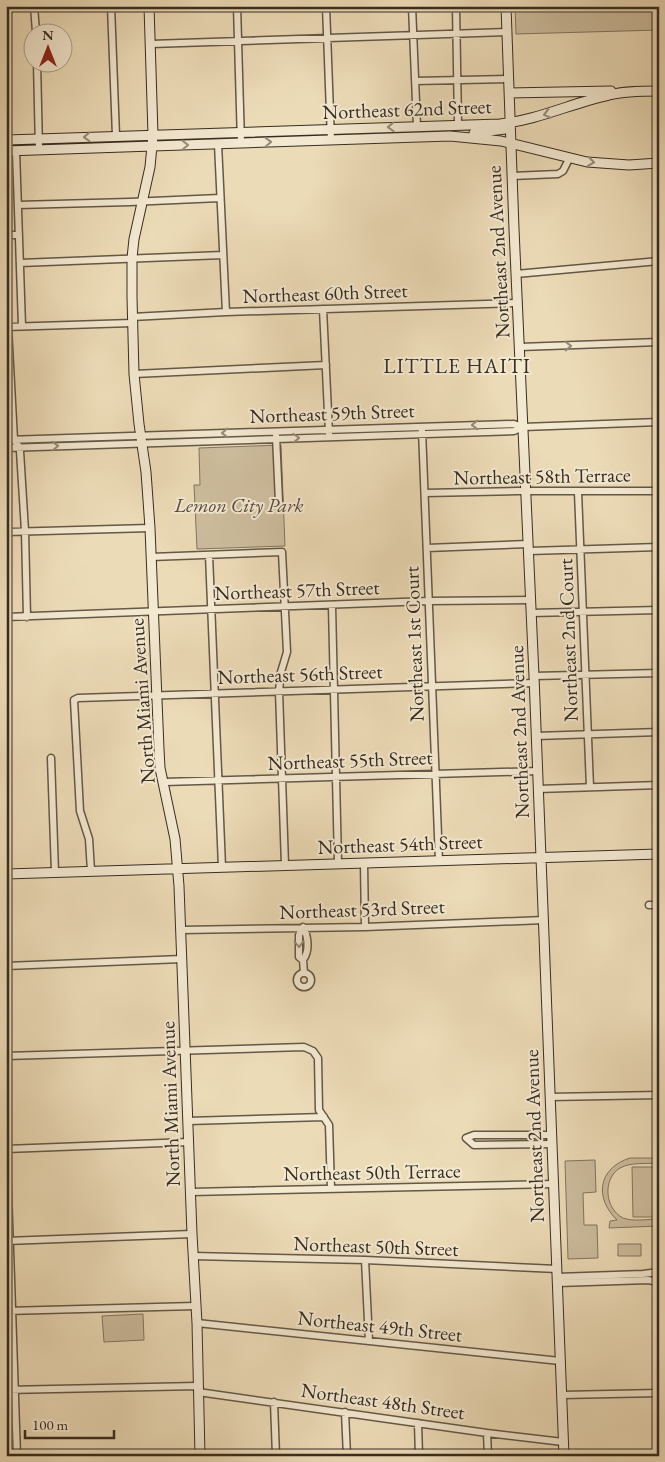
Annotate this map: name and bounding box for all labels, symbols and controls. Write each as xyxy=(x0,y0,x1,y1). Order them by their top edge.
north arrow xyxy=(22,22,72,72)
text: N xyxy=(42,26,54,44)
street label: Northeast 62nd Street xyxy=(322,93,493,125)
one-way arrow xyxy=(543,108,552,119)
one-way arrow xyxy=(387,122,394,132)
one-way arrow xyxy=(82,132,90,142)
one-way arrow xyxy=(264,137,272,148)
one-way arrow xyxy=(182,140,189,150)
one-way arrow xyxy=(588,156,596,167)
street label: Northeast 2nd Avenue xyxy=(480,165,516,339)
street label: Northeast 60th Street xyxy=(242,277,409,309)
one-way arrow xyxy=(565,340,573,351)
district label: LITTLE HAITI xyxy=(383,352,531,379)
street label: Northeast 59th Street xyxy=(249,397,416,429)
one-way arrow xyxy=(471,419,479,430)
one-way arrow xyxy=(221,428,229,438)
one-way arrow xyxy=(292,433,300,444)
one-way arrow xyxy=(51,441,59,452)
street label: Northeast 58th Terrace xyxy=(453,461,631,491)
park label: Lemon City Park xyxy=(173,492,304,518)
street label: Northeast 2nd Court xyxy=(552,557,584,722)
street label: Northeast 1st Court xyxy=(398,565,430,722)
street label: Northeast 57th Street xyxy=(214,574,381,606)
street label: North Miami Avenue xyxy=(123,617,161,785)
street label: Northeast 2nd Avenue xyxy=(503,645,535,819)
street label: Northeast 56th Street xyxy=(217,658,384,690)
street label: Northeast 55th Street xyxy=(267,744,434,776)
street label: Northeast 54th Street xyxy=(317,828,484,860)
street label: Northeast 53rd Street xyxy=(279,893,446,925)
one-way arrow xyxy=(294,940,304,948)
street label: North Miami Avenue xyxy=(154,1021,186,1187)
street label: Northeast 2nd Avenue xyxy=(518,1049,550,1223)
street label: Northeast 50th Terrace xyxy=(283,1157,461,1187)
street label: Northeast 50th Street xyxy=(293,1230,460,1262)
street label: Northeast 49th Street xyxy=(296,1304,464,1348)
street label: Northeast 48th Street xyxy=(299,1377,467,1425)
scale bar xyxy=(25,1407,114,1439)
text: 100 m xyxy=(32,1415,69,1434)

